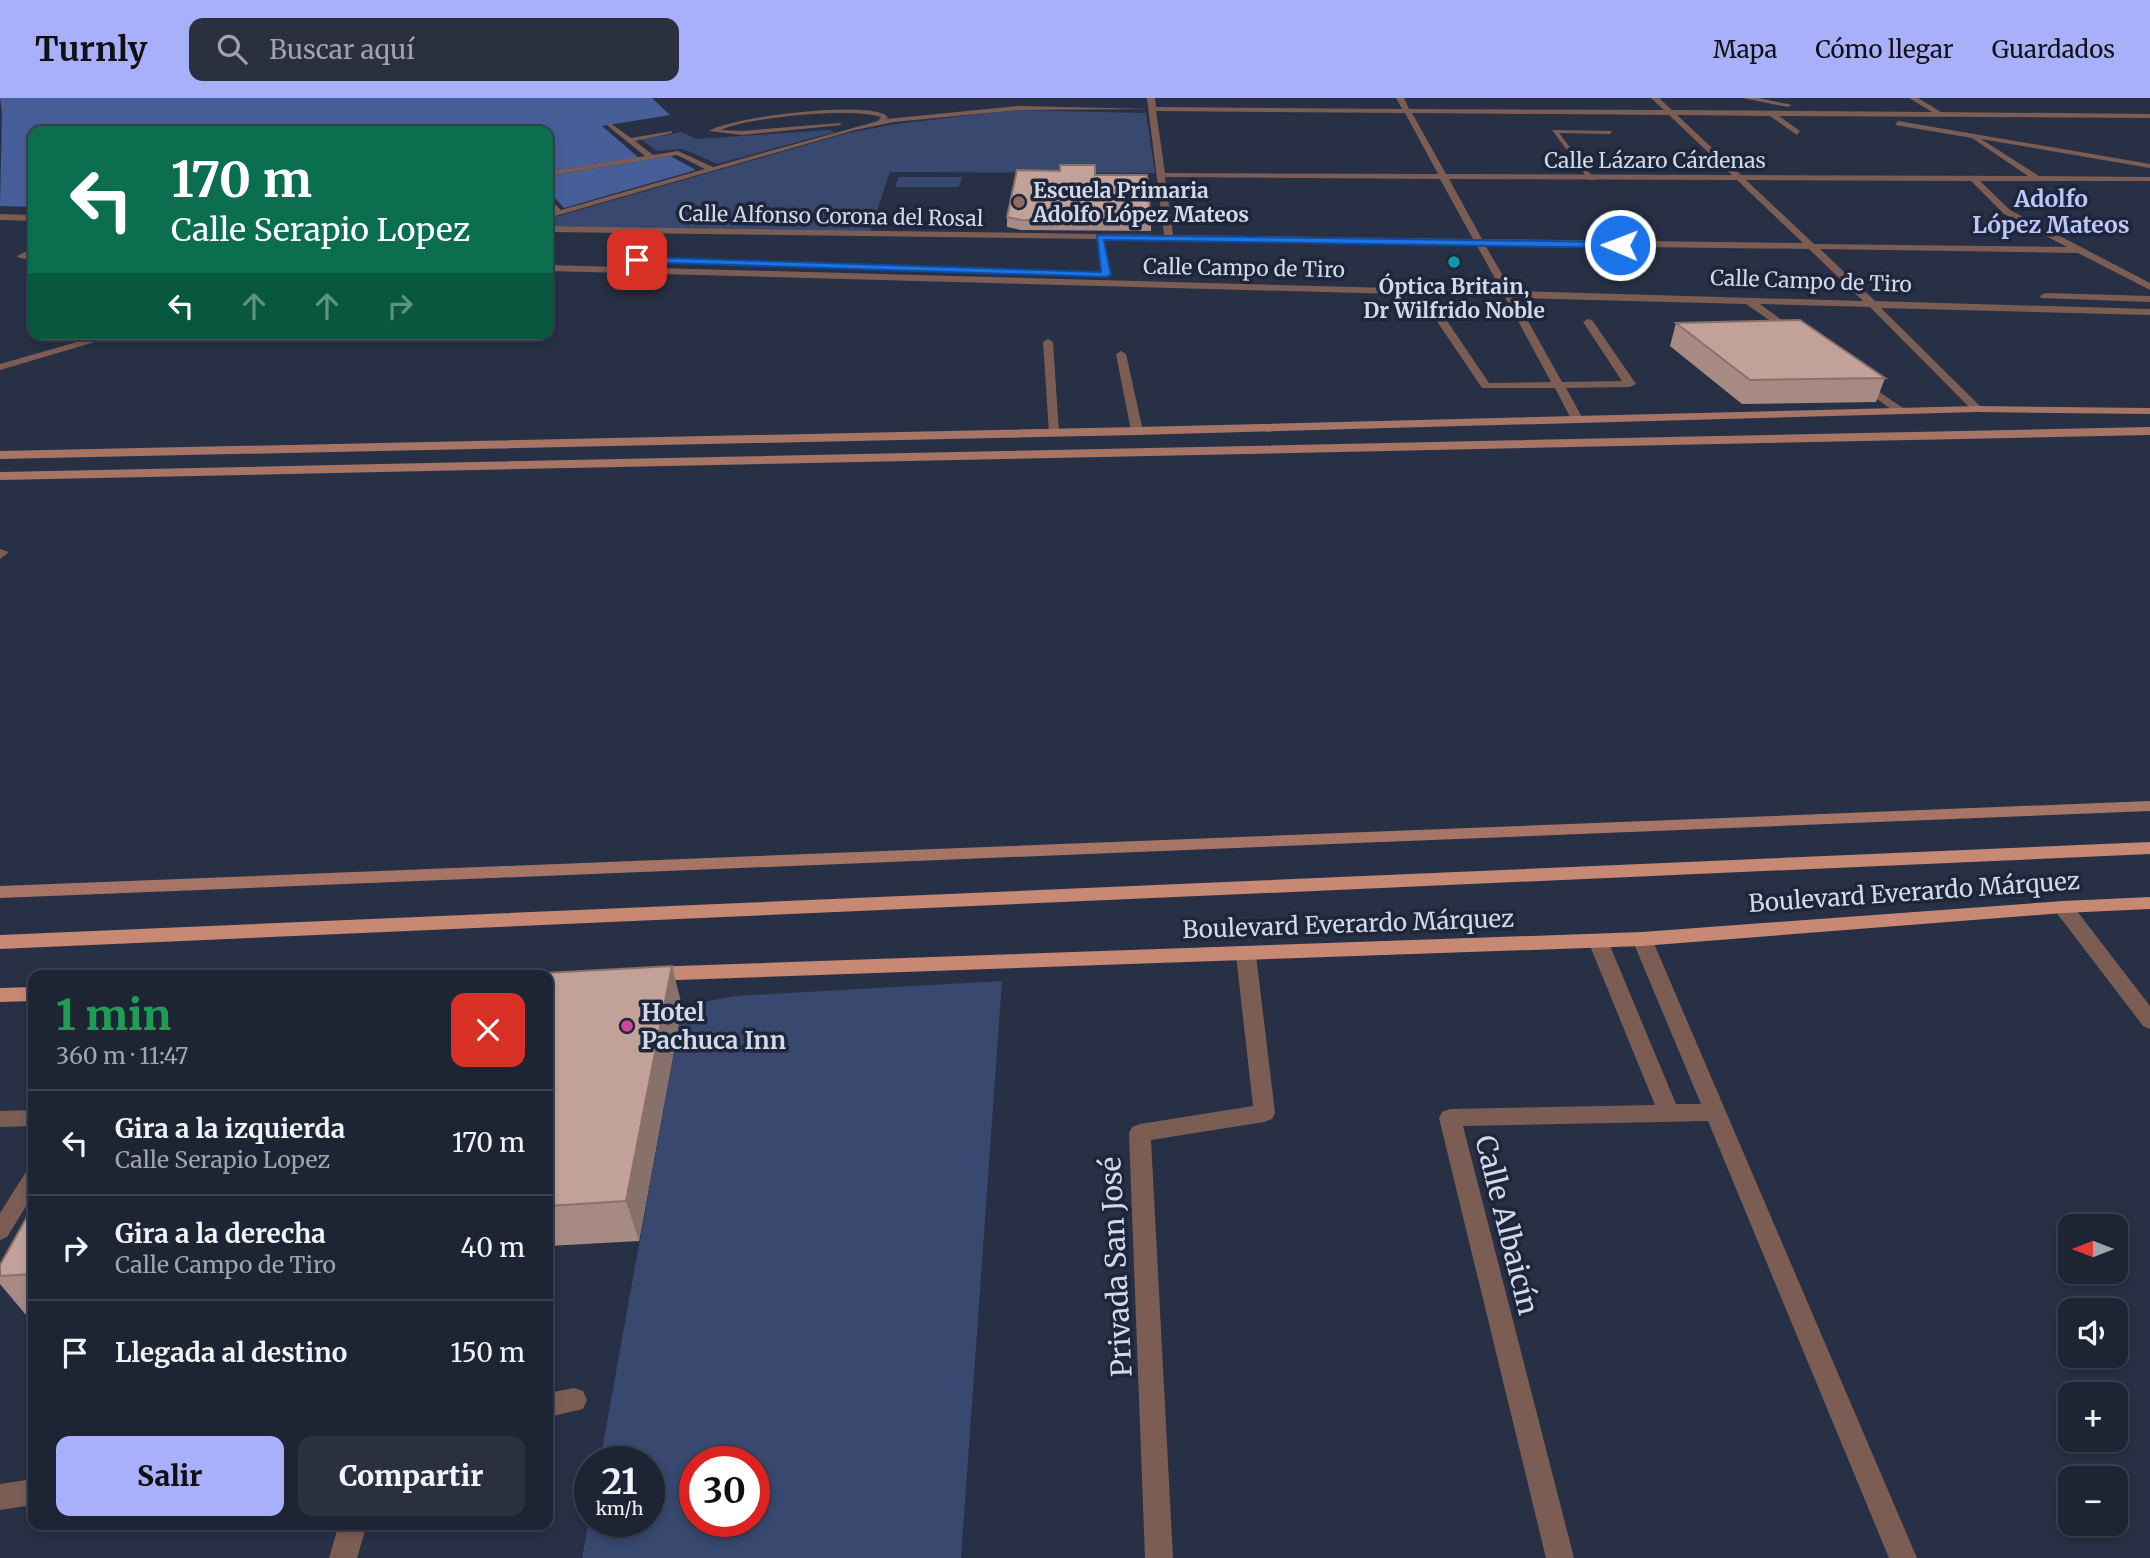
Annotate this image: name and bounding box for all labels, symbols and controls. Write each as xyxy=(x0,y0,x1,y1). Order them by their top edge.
search box xyxy=(189,18,679,81)
text: Turnly xyxy=(35,29,147,70)
icon: search xyxy=(213,30,251,68)
text: Buscar aquí xyxy=(269,33,415,66)
text: Mapa xyxy=(1713,34,1777,65)
text: Cómo llegar xyxy=(1815,34,1954,65)
text: Guardados xyxy=(1992,34,2115,65)
street label: Calle Lázaro Cárdenas xyxy=(1544,147,1766,174)
text: 170 m xyxy=(171,149,312,210)
icon: left xyxy=(56,154,147,245)
place label: Escuela Primaria Adolfo López Mateos xyxy=(1032,177,1249,228)
district label: Adolfo López Mateos xyxy=(1972,184,2130,239)
marker: Escuela Primaria Adolfo López Mateos xyxy=(1011,194,1027,210)
street label: Calle Alfonso Corona del Rosal xyxy=(678,200,984,232)
position arrow xyxy=(1583,208,1657,282)
text: Calle Serapio Lopez xyxy=(171,210,470,250)
pin xyxy=(607,230,667,290)
icon: arrive xyxy=(618,241,656,279)
street label: Calle Campo de Tiro xyxy=(1143,253,1345,283)
marker: Óptica Britain, Dr Wilfrido Noble xyxy=(1446,254,1462,270)
street label: Calle Campo de Tiro xyxy=(1710,264,1912,298)
place label: Óptica Britain, Dr Wilfrido Noble xyxy=(1363,272,1545,324)
icon: left xyxy=(162,287,200,325)
icon: ahead xyxy=(235,287,273,325)
icon: ahead xyxy=(308,287,346,325)
icon: right xyxy=(381,287,419,325)
street label: Boulevard Everardo Márquez xyxy=(1747,865,2081,919)
street label: Boulevard Everardo Márquez xyxy=(1182,903,1514,945)
text: 1 min xyxy=(56,989,171,1041)
button: close xyxy=(451,993,525,1067)
place label: Hotel Pachuca Inn xyxy=(641,997,786,1056)
marker: Hotel Pachuca Inn xyxy=(619,1018,635,1034)
text: 360 m · 11:47 xyxy=(56,1041,188,1070)
text: Gira a la izquierda xyxy=(115,1112,345,1145)
icon: left xyxy=(56,1124,94,1162)
text: 170 m xyxy=(452,1126,525,1159)
street label: Calle Albaicín xyxy=(1467,1132,1547,1318)
text: Calle Serapio Lopez xyxy=(115,1145,330,1174)
street label: Privada San José xyxy=(1092,1156,1140,1378)
north arrow xyxy=(2058,1214,2128,1284)
map controls xyxy=(2058,1214,2128,1536)
text: Gira a la derecha xyxy=(115,1217,326,1250)
icon: right xyxy=(56,1229,94,1267)
text: 40 m xyxy=(461,1231,525,1264)
text: Calle Campo de Tiro xyxy=(115,1250,336,1279)
button: sound xyxy=(2058,1298,2128,1368)
icon: arrive xyxy=(56,1334,94,1372)
text: Llegada al destino xyxy=(115,1336,347,1369)
text: 150 m xyxy=(451,1336,525,1369)
button: + xyxy=(2058,1382,2128,1452)
button: Salir xyxy=(56,1436,284,1516)
button: Compartir xyxy=(298,1436,525,1516)
speed limit sign: 30 xyxy=(679,1446,770,1537)
text: 21 xyxy=(602,1460,637,1504)
button: − xyxy=(2058,1466,2128,1536)
text: km/h xyxy=(596,1497,643,1520)

